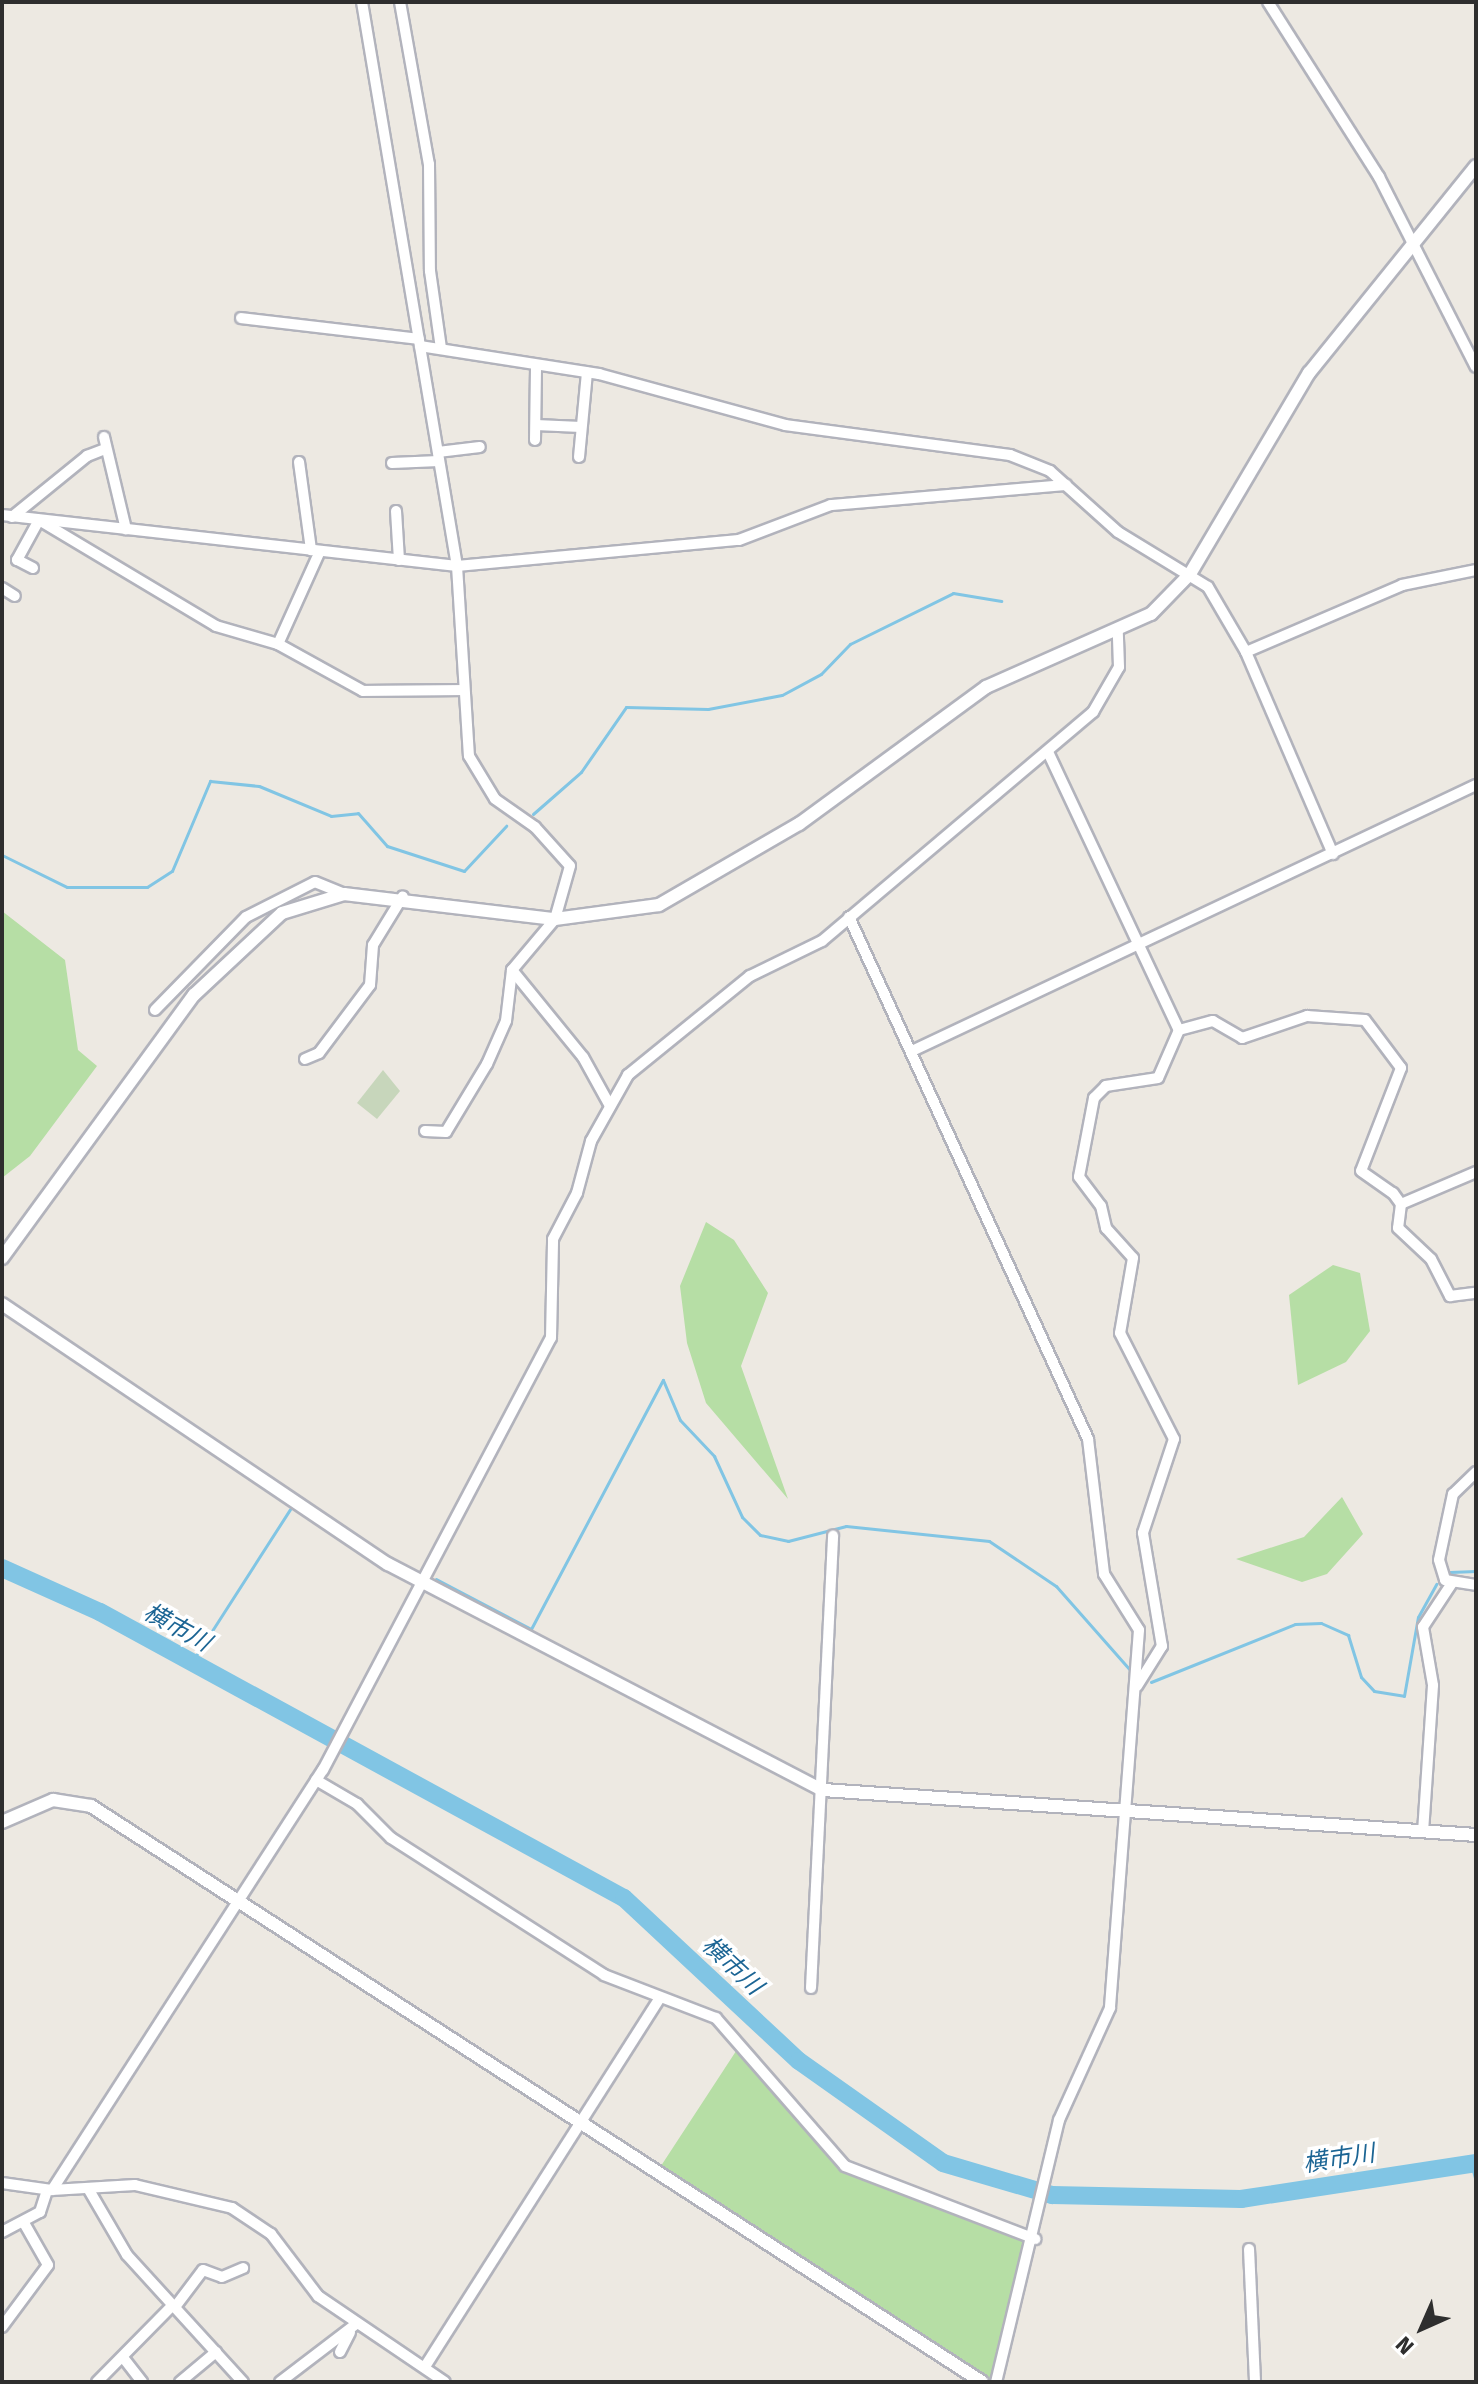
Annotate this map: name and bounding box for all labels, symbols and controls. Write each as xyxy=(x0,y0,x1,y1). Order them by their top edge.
water label: 横市川 xyxy=(139,1598,215,1658)
water label: 横市川 xyxy=(696,1931,768,2001)
water label: 横市川 xyxy=(1301,2139,1377,2179)
north arrow xyxy=(1382,2288,1462,2368)
text: N xyxy=(1390,2331,1419,2360)

